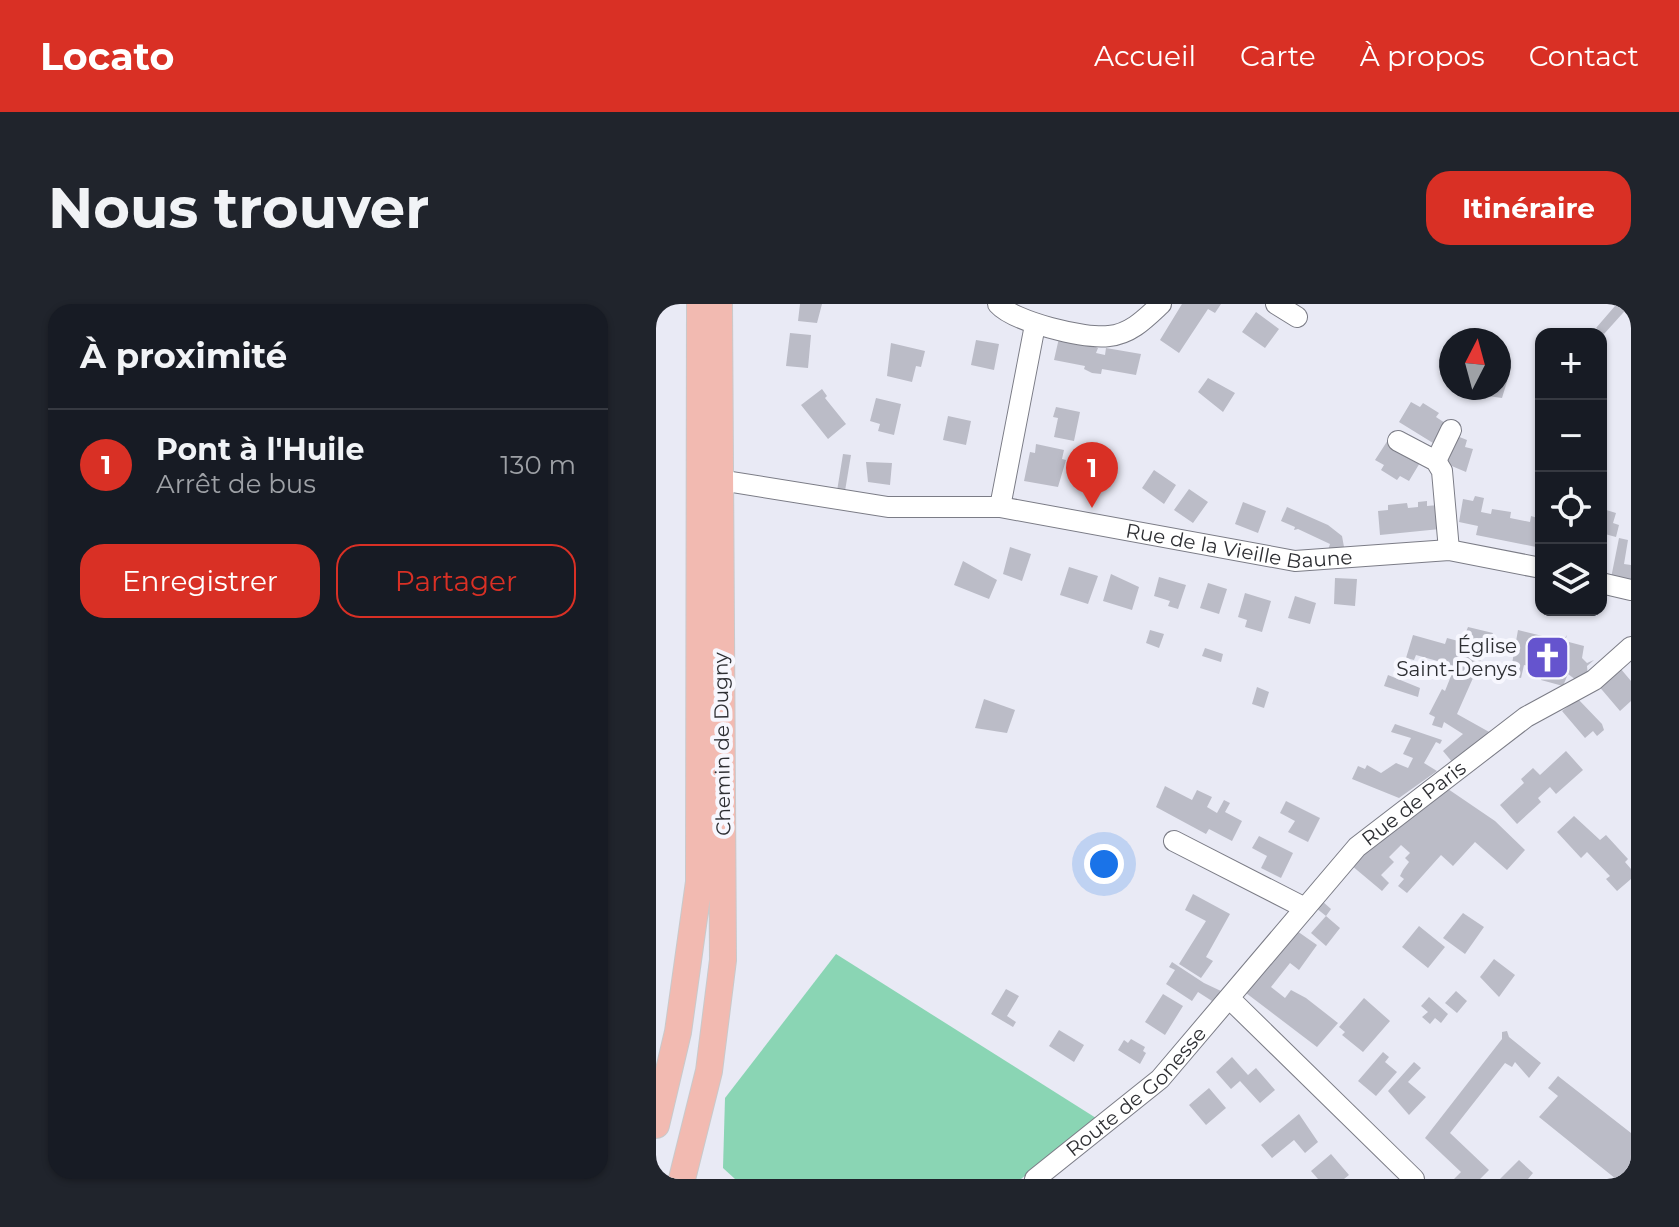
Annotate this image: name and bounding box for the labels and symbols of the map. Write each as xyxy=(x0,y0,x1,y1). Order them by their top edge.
north arrow xyxy=(1439,328,1511,400)
pin: 1 xyxy=(1066,442,1118,508)
street label: Rue de la Vieille Baune xyxy=(1124,518,1353,574)
church icon: Église Saint-Denys xyxy=(1524,633,1572,681)
place label: Église Saint-Denys xyxy=(1396,634,1517,681)
street label: Chemin de Dugny xyxy=(708,652,736,836)
street label: Rue de Paris xyxy=(1357,756,1471,851)
your location xyxy=(1084,844,1124,884)
street label: Route de Gonesse xyxy=(1061,1022,1211,1161)

